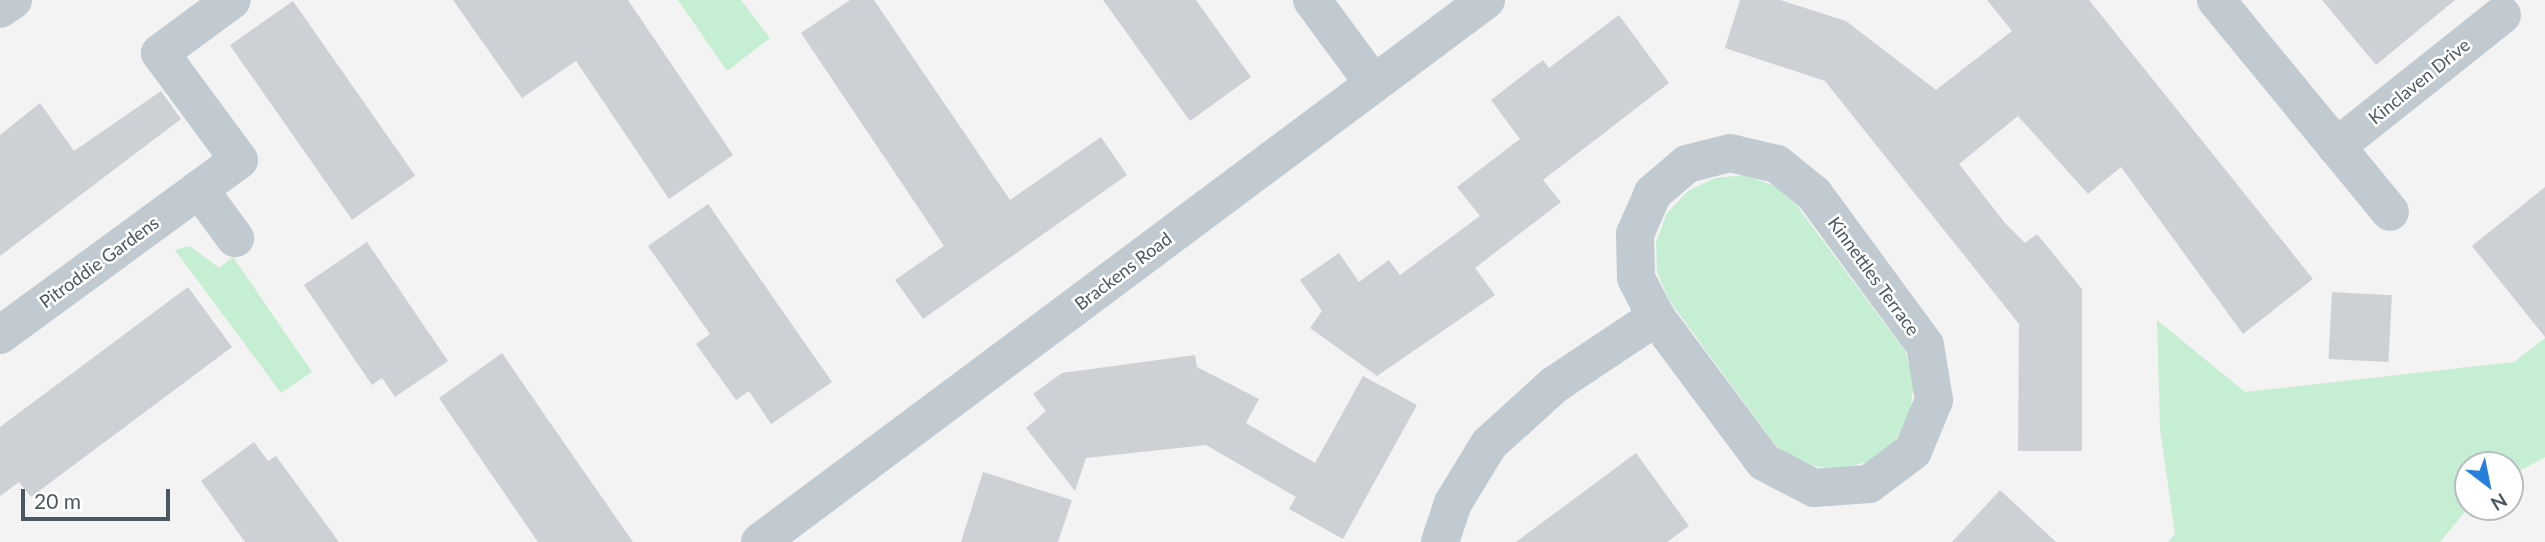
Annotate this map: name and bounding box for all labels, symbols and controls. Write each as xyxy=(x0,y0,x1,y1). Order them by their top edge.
street label: Kinclaven Drive xyxy=(2364,34,2474,128)
street label: Pitroddie Gardens xyxy=(35,211,163,313)
street label: Kinnettles Terrace xyxy=(1824,212,1924,340)
street label: Brackens Road xyxy=(1070,228,1176,314)
north arrow xyxy=(2454,451,2524,521)
scale bar xyxy=(24,476,173,520)
text: 20 m xyxy=(34,488,81,513)
text: N xyxy=(2487,489,2512,516)

